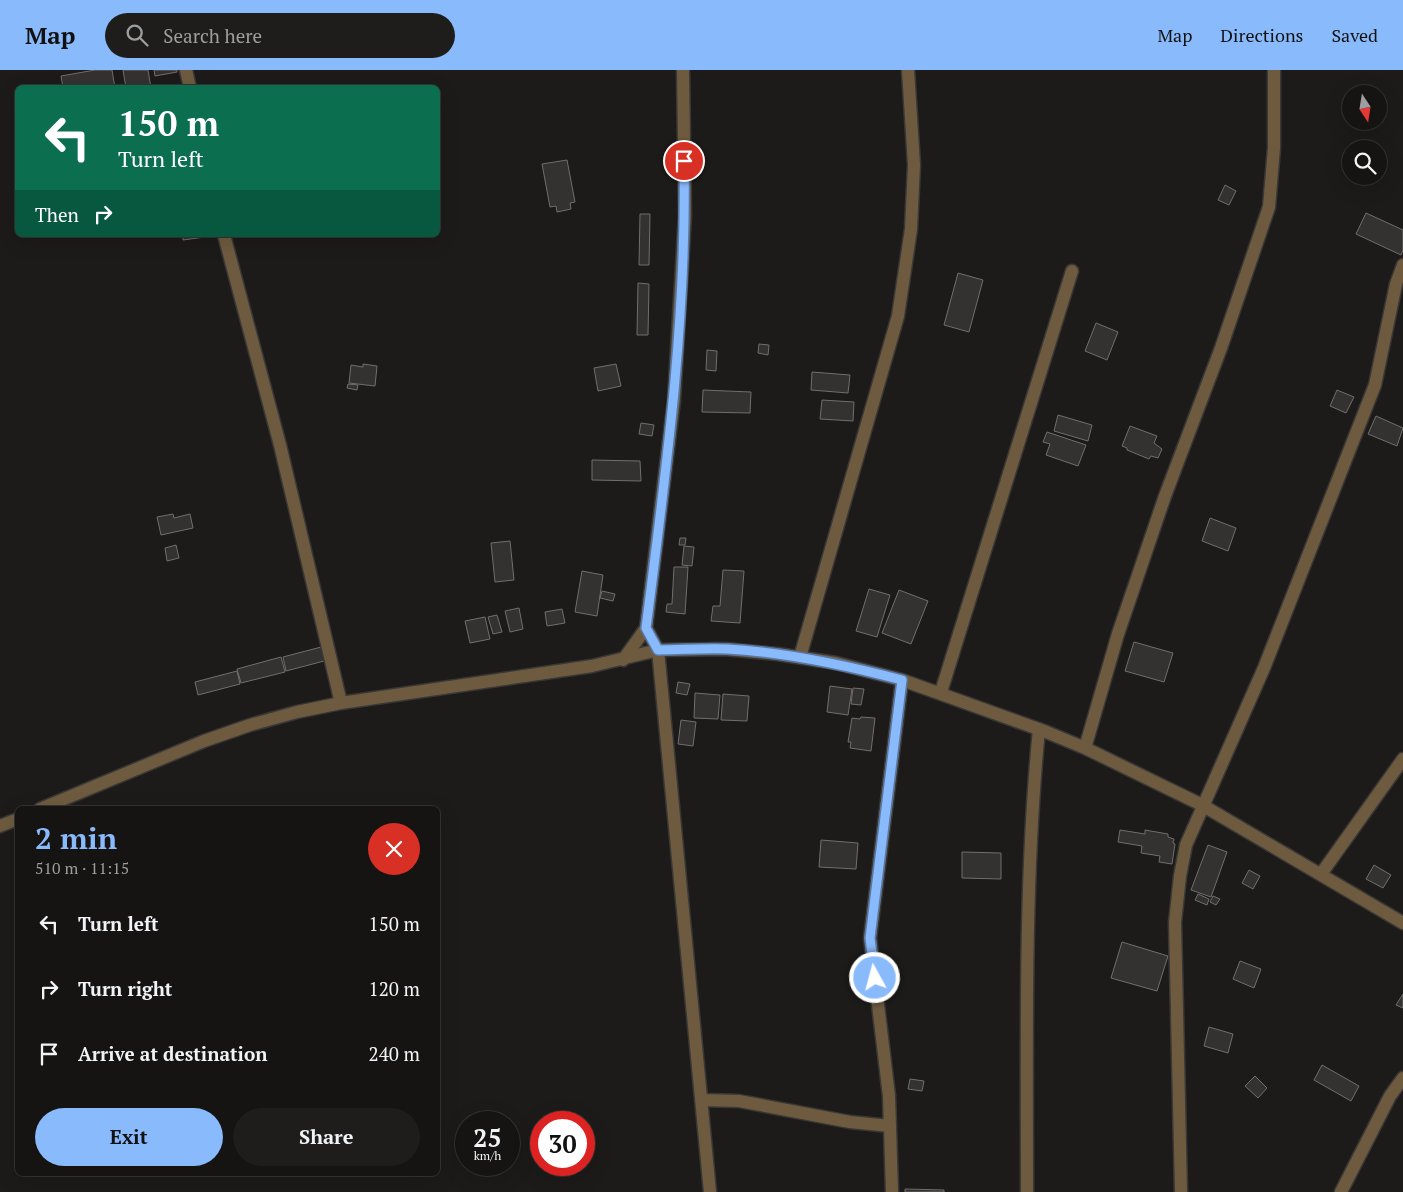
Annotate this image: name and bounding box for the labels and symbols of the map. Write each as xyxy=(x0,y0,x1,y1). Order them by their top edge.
north arrow xyxy=(1342,85,1388,130)
pin xyxy=(663,140,705,182)
position arrow xyxy=(848,951,900,1003)
speed limit sign: 30 xyxy=(530,1111,595,1176)

